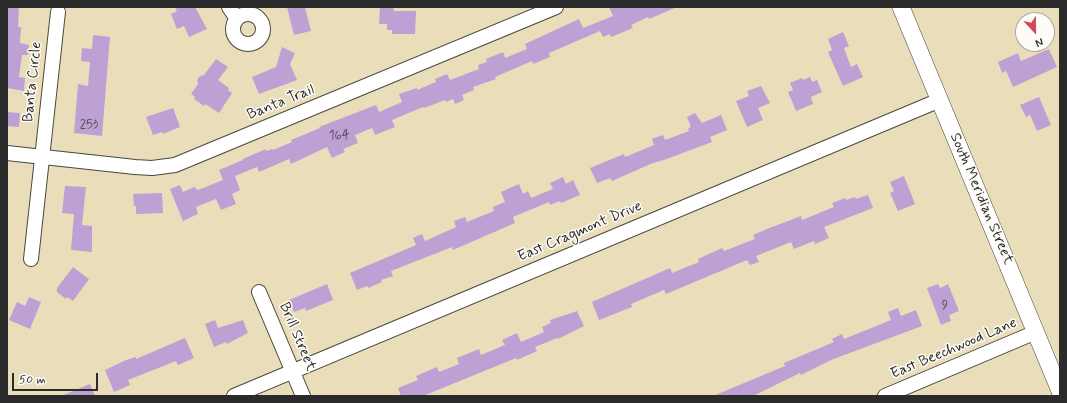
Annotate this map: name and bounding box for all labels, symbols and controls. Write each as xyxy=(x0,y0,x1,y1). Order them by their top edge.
north arrow xyxy=(1015,12,1055,52)
text: N xyxy=(1033,34,1045,50)
street label: Banta Circle xyxy=(20,41,46,123)
street label: Banta Trail xyxy=(245,81,317,125)
house number: 253 xyxy=(80,117,98,133)
house number: 164 xyxy=(329,128,349,144)
street label: South Meridian Street xyxy=(945,131,1017,267)
street label: East Cragmont Drive xyxy=(515,198,645,266)
house number: 9 xyxy=(942,298,948,314)
street label: Brill Street xyxy=(274,300,320,374)
street label: East Beechwood Lane xyxy=(888,314,1020,384)
scale bar xyxy=(14,365,100,391)
text: 50 m xyxy=(19,372,46,388)

